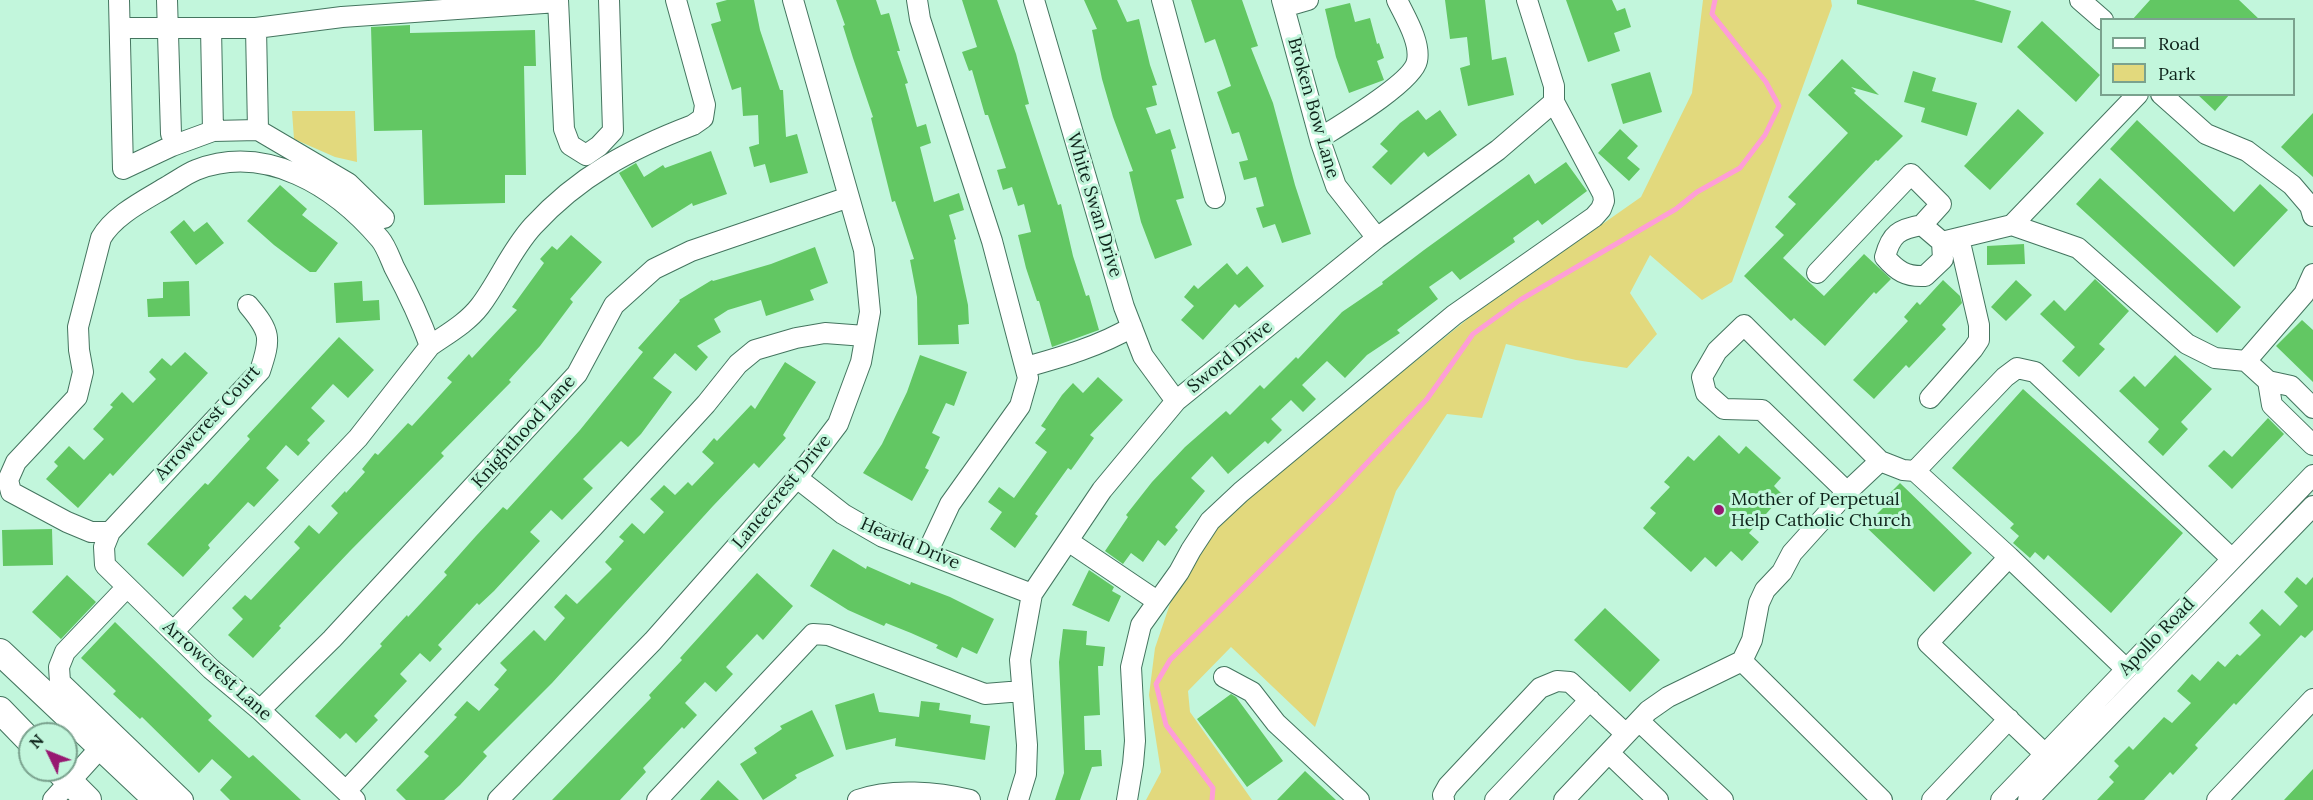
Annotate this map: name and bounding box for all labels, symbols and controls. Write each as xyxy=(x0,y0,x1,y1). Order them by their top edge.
legend xyxy=(2100,18,2295,96)
text: Road xyxy=(2158,32,2200,55)
street label: Broken Bow Lane xyxy=(1283,35,1343,181)
text: Park xyxy=(2158,62,2195,85)
street label: White Swan Drive xyxy=(1062,130,1126,280)
street label: Sword Drive xyxy=(1183,316,1277,398)
street label: Arrowcrest Court xyxy=(151,361,265,485)
street label: Knighthood Lane xyxy=(468,371,580,493)
street label: Lancecrest Drive xyxy=(728,431,836,553)
place label: Mother of Perpetual Help Catholic Church xyxy=(1731,489,1911,532)
marker: Mother of Perpetual Help Catholic Church xyxy=(1712,503,1726,517)
street label: Hearld Drive xyxy=(857,513,963,575)
street label: Apollo Road xyxy=(2115,594,2199,680)
street label: Arrowcrest Lane xyxy=(158,616,276,726)
north arrow xyxy=(18,722,78,782)
text: N xyxy=(25,730,48,752)

